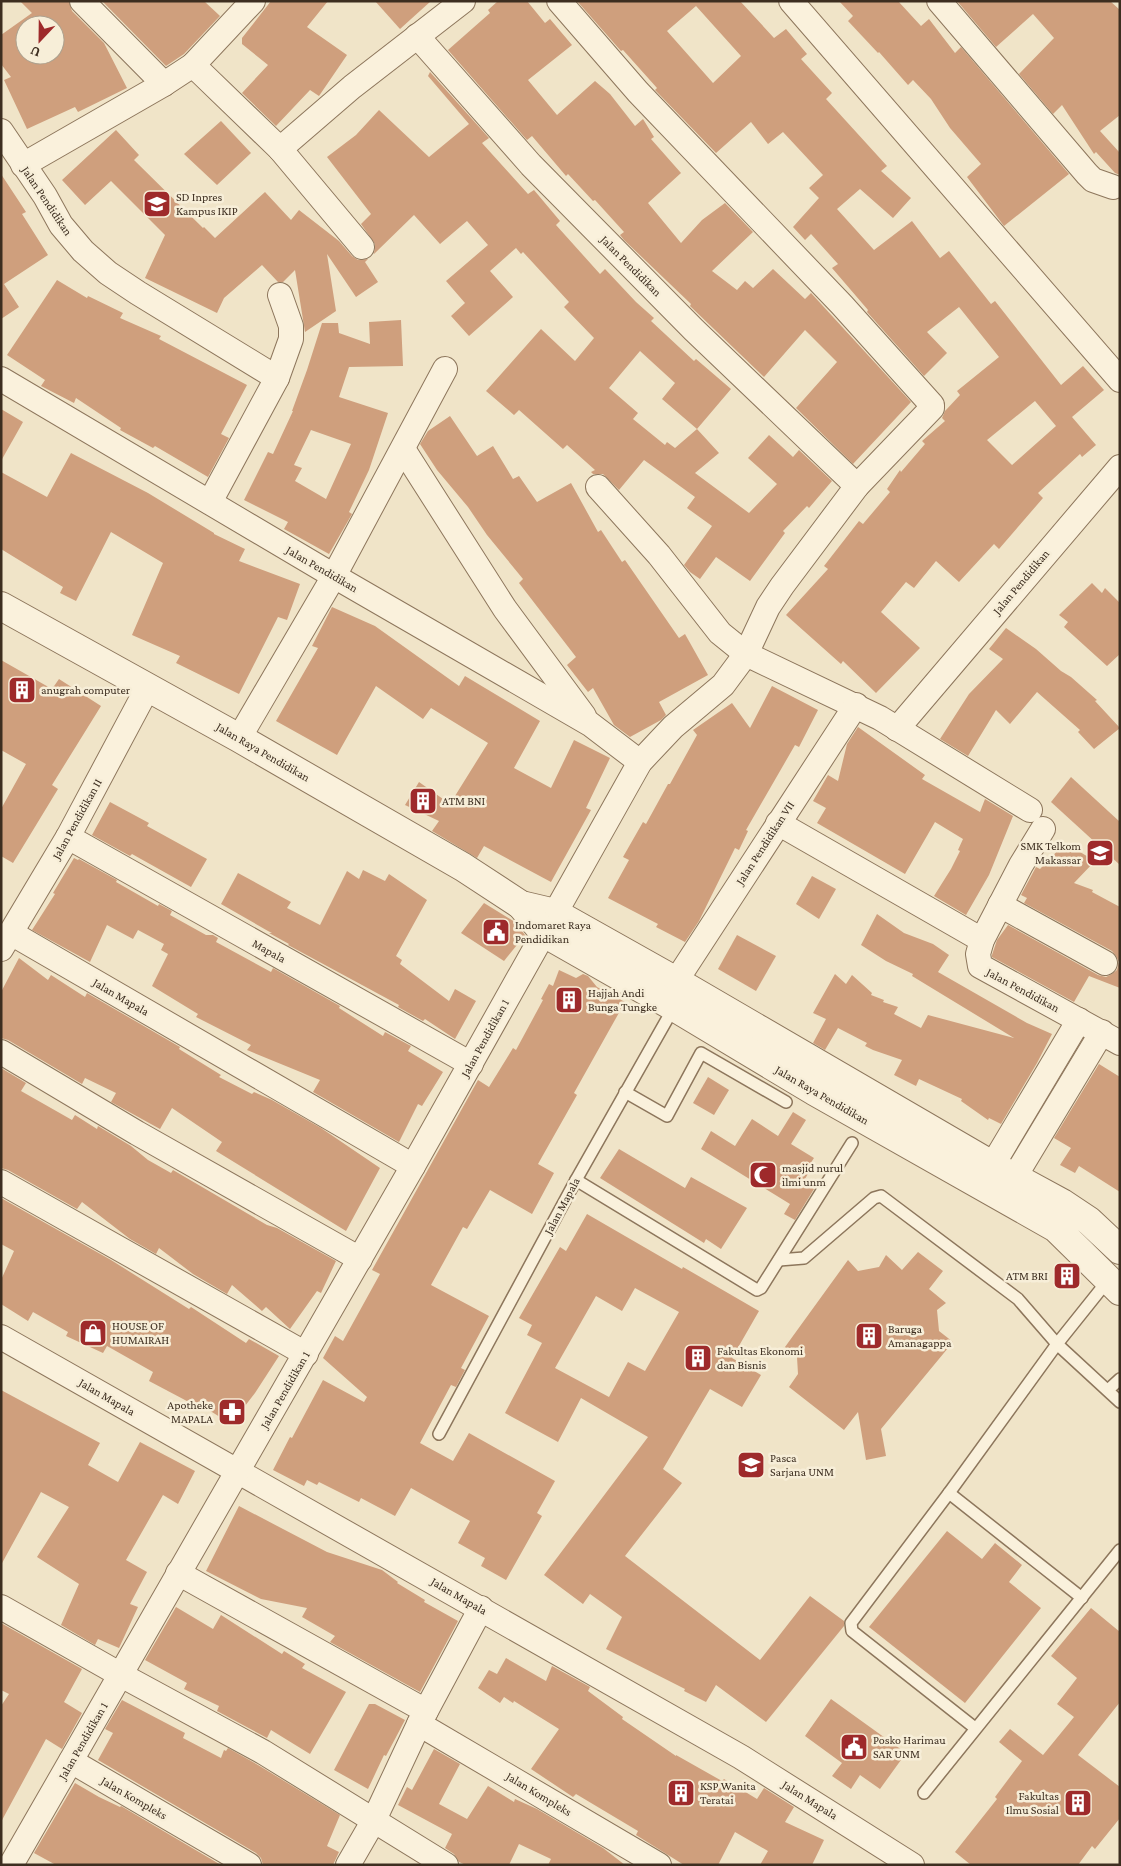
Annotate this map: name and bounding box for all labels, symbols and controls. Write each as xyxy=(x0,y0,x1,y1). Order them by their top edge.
north arrow xyxy=(15,15,65,65)
text: U xyxy=(27,43,43,61)
street label: Jalan Pendidikan xyxy=(18,163,76,239)
school or university icon: SD Inpres Kampus IKIP xyxy=(142,189,172,219)
place label: SD Inpres Kampus IKIP xyxy=(176,190,238,218)
street label: Jalan Pendidikan xyxy=(597,232,665,300)
street label: Jalan Pendidikan xyxy=(283,542,361,595)
street label: Jalan Pendidikan xyxy=(989,546,1053,618)
building icon: anugrah computer xyxy=(7,675,37,705)
place label: anugrah computer xyxy=(41,683,131,697)
street label: Jalan Raya Pendidikan xyxy=(213,719,313,785)
street label: Jalan Pendidikan II xyxy=(49,776,105,863)
building icon: ATM BNI xyxy=(408,786,438,816)
place label: ATM BNI xyxy=(442,794,486,808)
street label: Jalan Pendidikan VII xyxy=(732,798,797,888)
school or university icon: SMK Telkom Makassar xyxy=(1085,838,1115,868)
place label: SMK Telkom Makassar xyxy=(1021,839,1082,867)
public building icon: Indomaret Raya Pendidikan xyxy=(481,917,511,947)
place label: Indomaret Raya Pendidikan xyxy=(515,918,592,946)
street label: Mapala xyxy=(250,936,289,966)
street label: Jalan Pendidikan xyxy=(983,964,1062,1015)
street label: Jalan Mapala xyxy=(90,975,152,1019)
building icon: Hajjah Andi Bunga Tungke xyxy=(554,985,584,1015)
place label: Hajjah Andi Bunga Tungke xyxy=(588,986,657,1014)
street label: Jalan Pendidikan 1 xyxy=(457,997,512,1080)
street label: Jalan Raya Pendidikan xyxy=(772,1062,872,1128)
mosque icon: masjid nurul ilmi unm xyxy=(748,1160,778,1190)
place label: masjid nurul ilmi unm xyxy=(782,1161,843,1189)
street label: Jalan Mapala xyxy=(541,1175,583,1238)
building icon: ATM BRI xyxy=(1052,1261,1082,1291)
place label: ATM BRI xyxy=(1006,1269,1048,1283)
shop icon: HOUSE OF HUMAIRAH xyxy=(78,1318,108,1348)
place label: HOUSE OF HUMAIRAH xyxy=(112,1319,169,1347)
building icon: Baruga Amanagappa xyxy=(854,1321,884,1351)
place label: Baruga Amanagappa xyxy=(888,1322,952,1350)
building icon: Fakultas Ekonomi dan Bisnis xyxy=(683,1343,713,1373)
place label: Fakultas Ekonomi dan Bisnis xyxy=(717,1344,803,1372)
street label: Jalan Pendidikan 1 xyxy=(257,1349,313,1432)
street label: Jalan Mapala xyxy=(76,1375,138,1419)
pharmacy icon: Apotheke MAPALA xyxy=(217,1397,247,1427)
place label: Apotheke MAPALA xyxy=(167,1398,213,1426)
school or university icon: Pasca Sarjana UNM xyxy=(736,1450,766,1480)
place label: Pasca Sarjana UNM xyxy=(770,1451,834,1479)
street label: Jalan Mapala xyxy=(428,1574,490,1618)
street label: Jalan Pendidikan 1 xyxy=(55,1700,111,1783)
public building icon: Posko Harimau SAR UNM xyxy=(839,1732,869,1762)
place label: Posko Harimau SAR UNM xyxy=(873,1733,946,1761)
street label: Jalan Kompleks xyxy=(503,1768,575,1819)
street label: Jalan Kompleks xyxy=(98,1773,170,1823)
street label: Jalan Mapala xyxy=(779,1777,841,1823)
building icon: KSP Wanita Teratai xyxy=(666,1778,696,1808)
place label: KSP Wanita Teratai xyxy=(700,1779,756,1807)
building icon: Fakultas Ilmu Sosial xyxy=(1063,1788,1093,1818)
place label: Fakultas Ilmu Sosial xyxy=(1006,1789,1059,1817)

